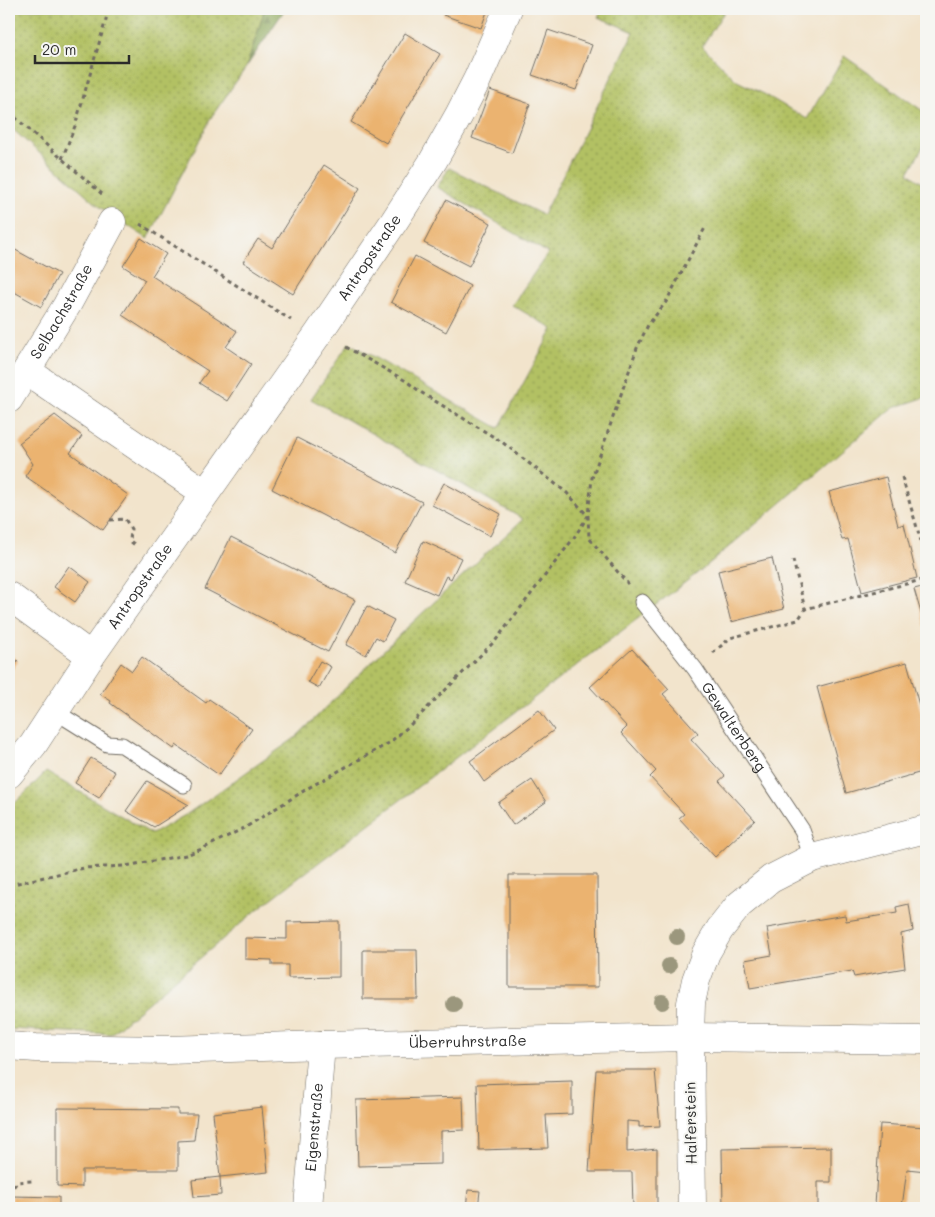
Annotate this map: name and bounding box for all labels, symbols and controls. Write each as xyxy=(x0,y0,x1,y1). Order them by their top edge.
scale bar xyxy=(35,32,129,64)
text: 20 m xyxy=(42,39,76,59)
street label: Antropstraße xyxy=(332,210,405,304)
street label: Selbachstraße xyxy=(25,260,96,363)
street label: Antropstraße xyxy=(102,539,176,633)
street label: Gewalterberg xyxy=(697,678,772,775)
street label: Überruhrstraße xyxy=(409,1030,527,1052)
street label: Eigenstraße xyxy=(300,1082,327,1172)
street label: Halferstein xyxy=(679,1082,701,1164)

